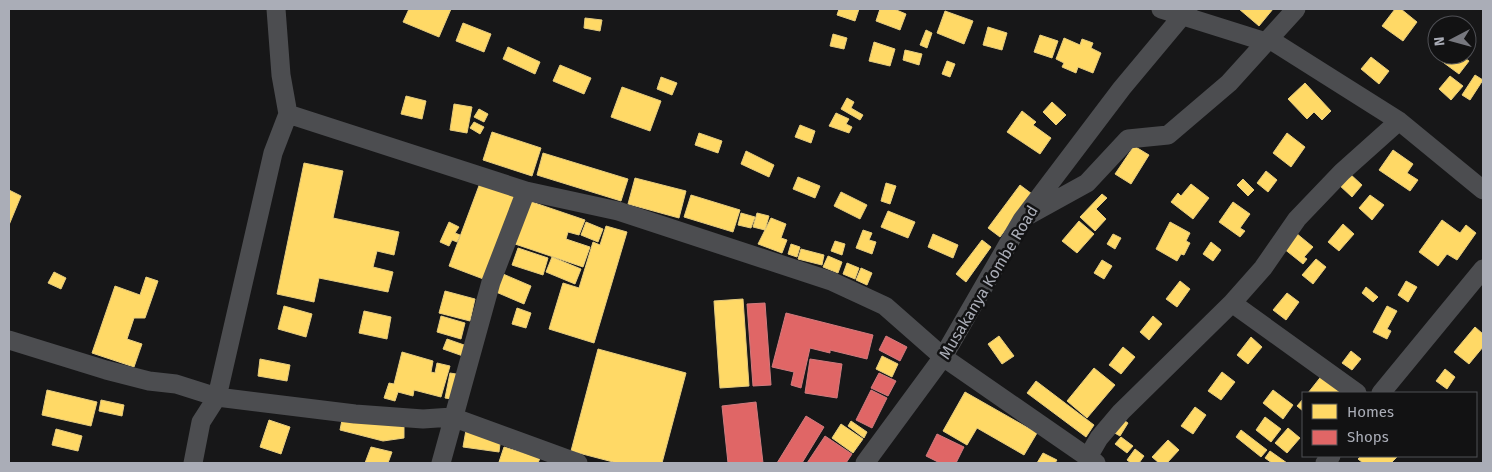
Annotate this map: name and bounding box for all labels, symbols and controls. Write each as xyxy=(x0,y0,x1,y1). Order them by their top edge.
north arrow xyxy=(1427,15,1477,65)
text: N xyxy=(1431,36,1449,47)
street label: Musakanya Kombe Road xyxy=(935,202,1042,363)
legend xyxy=(1302,392,1477,457)
text: Homes xyxy=(1347,403,1394,421)
text: Shops xyxy=(1347,428,1389,446)

